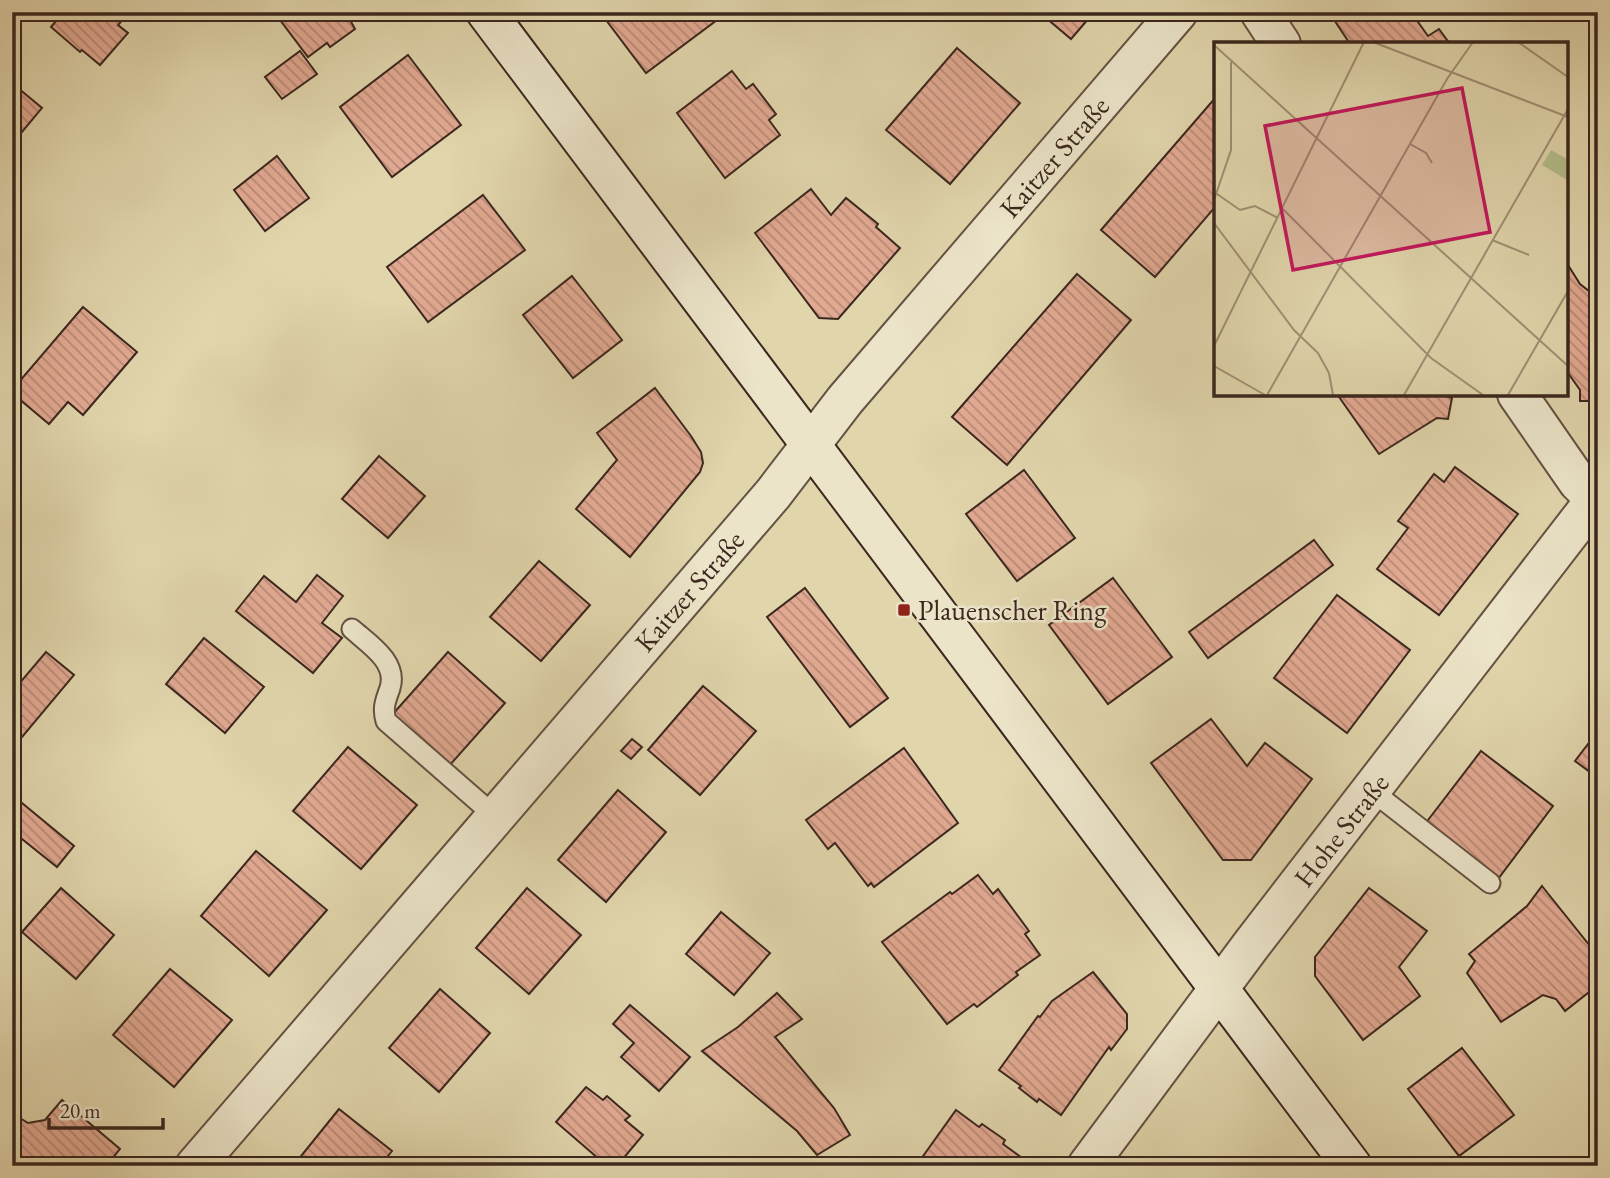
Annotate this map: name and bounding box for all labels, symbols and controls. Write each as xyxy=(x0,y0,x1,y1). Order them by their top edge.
inset map xyxy=(1214,42,1568,396)
street label: Kaitzer Straße xyxy=(991,89,1117,225)
street label: Kaitzer Straße xyxy=(626,523,752,659)
place label: Plauenscher Ring xyxy=(918,592,1107,628)
marker: Plauenscher Ring xyxy=(896,602,912,618)
street label: Hohe Straße xyxy=(1285,766,1397,894)
scale bar xyxy=(49,1087,163,1131)
text: 20 m xyxy=(60,1097,101,1124)

